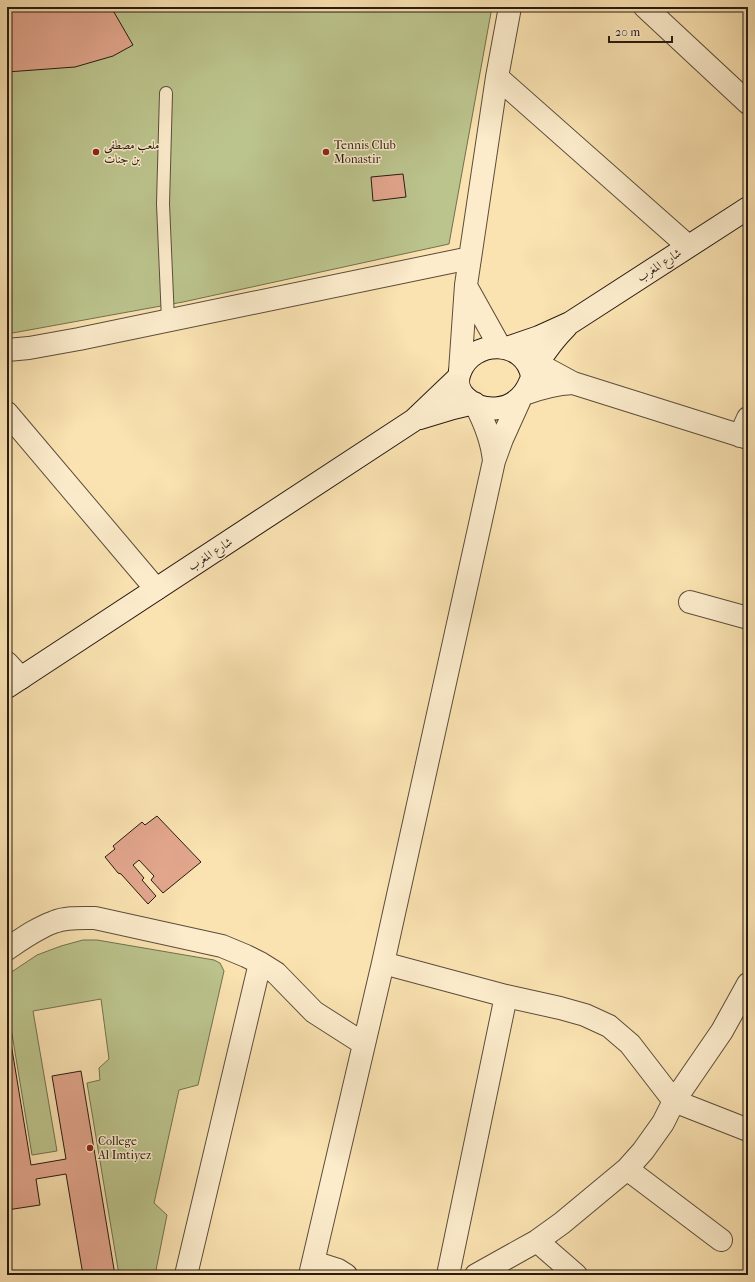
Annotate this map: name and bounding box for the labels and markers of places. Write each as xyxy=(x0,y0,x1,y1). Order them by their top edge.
place label: ملعب مصطفى بن جنات xyxy=(104,138,159,166)
place label: Tennis Club Monastir xyxy=(334,138,396,166)
marker: ملعب مصطفى بن جنات xyxy=(91,147,101,157)
marker: Tennis Club Monastir xyxy=(321,147,331,157)
place label: College Al Imtiyez xyxy=(97,1134,152,1162)
marker: College Al Imtiyez xyxy=(85,1143,95,1153)

